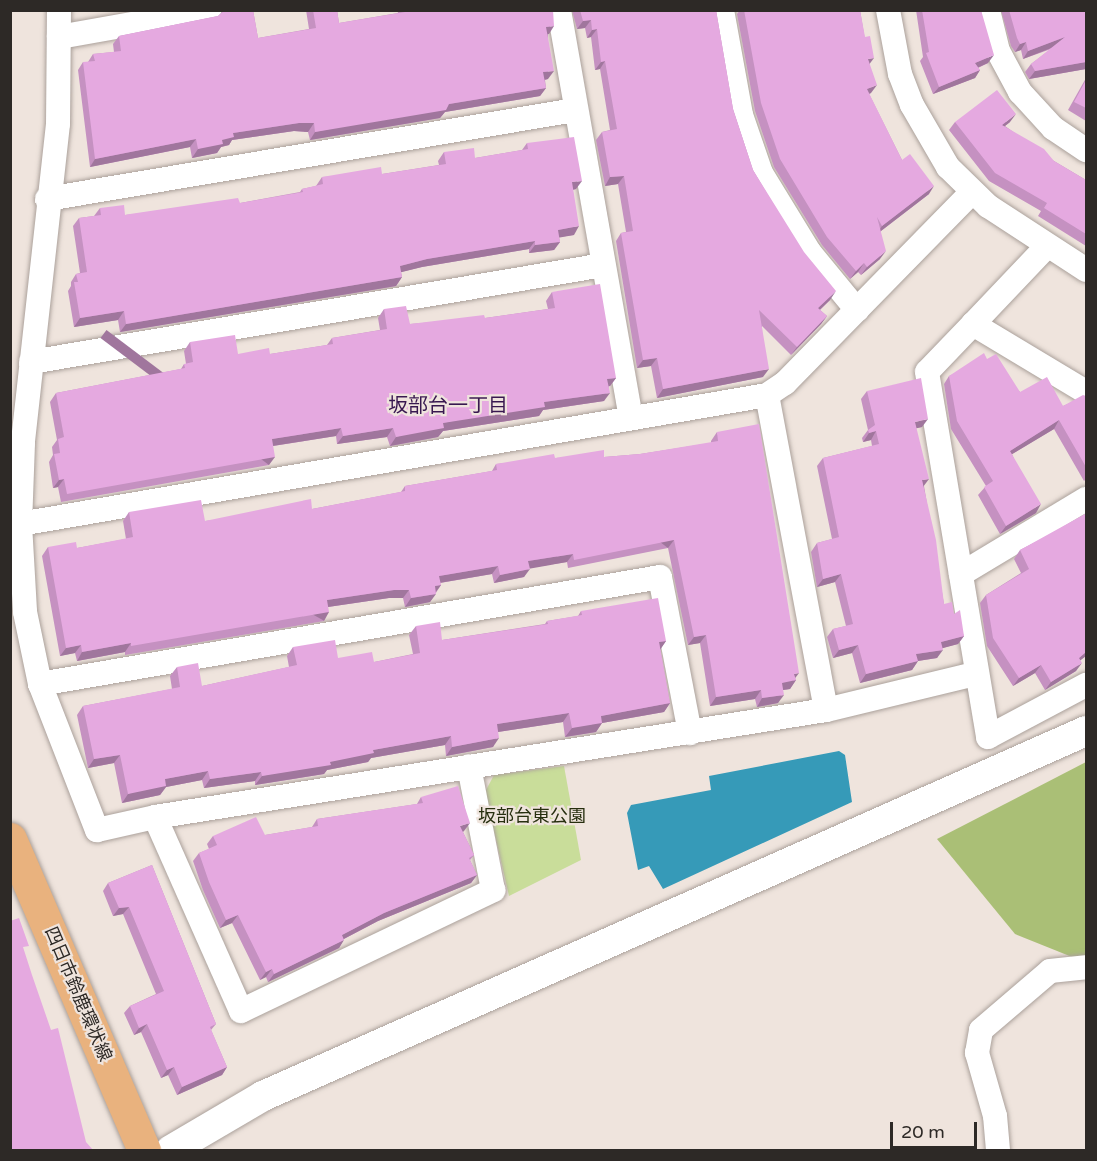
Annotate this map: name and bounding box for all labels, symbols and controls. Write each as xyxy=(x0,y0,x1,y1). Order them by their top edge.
district label: 坂部台一丁目 xyxy=(388,394,508,418)
park label: 坂部台東公園 xyxy=(478,805,586,827)
street label: 四日市鈴鹿環状線 xyxy=(40,924,116,1064)
scale bar xyxy=(893,1110,980,1148)
text: 20 m xyxy=(901,1121,945,1143)

